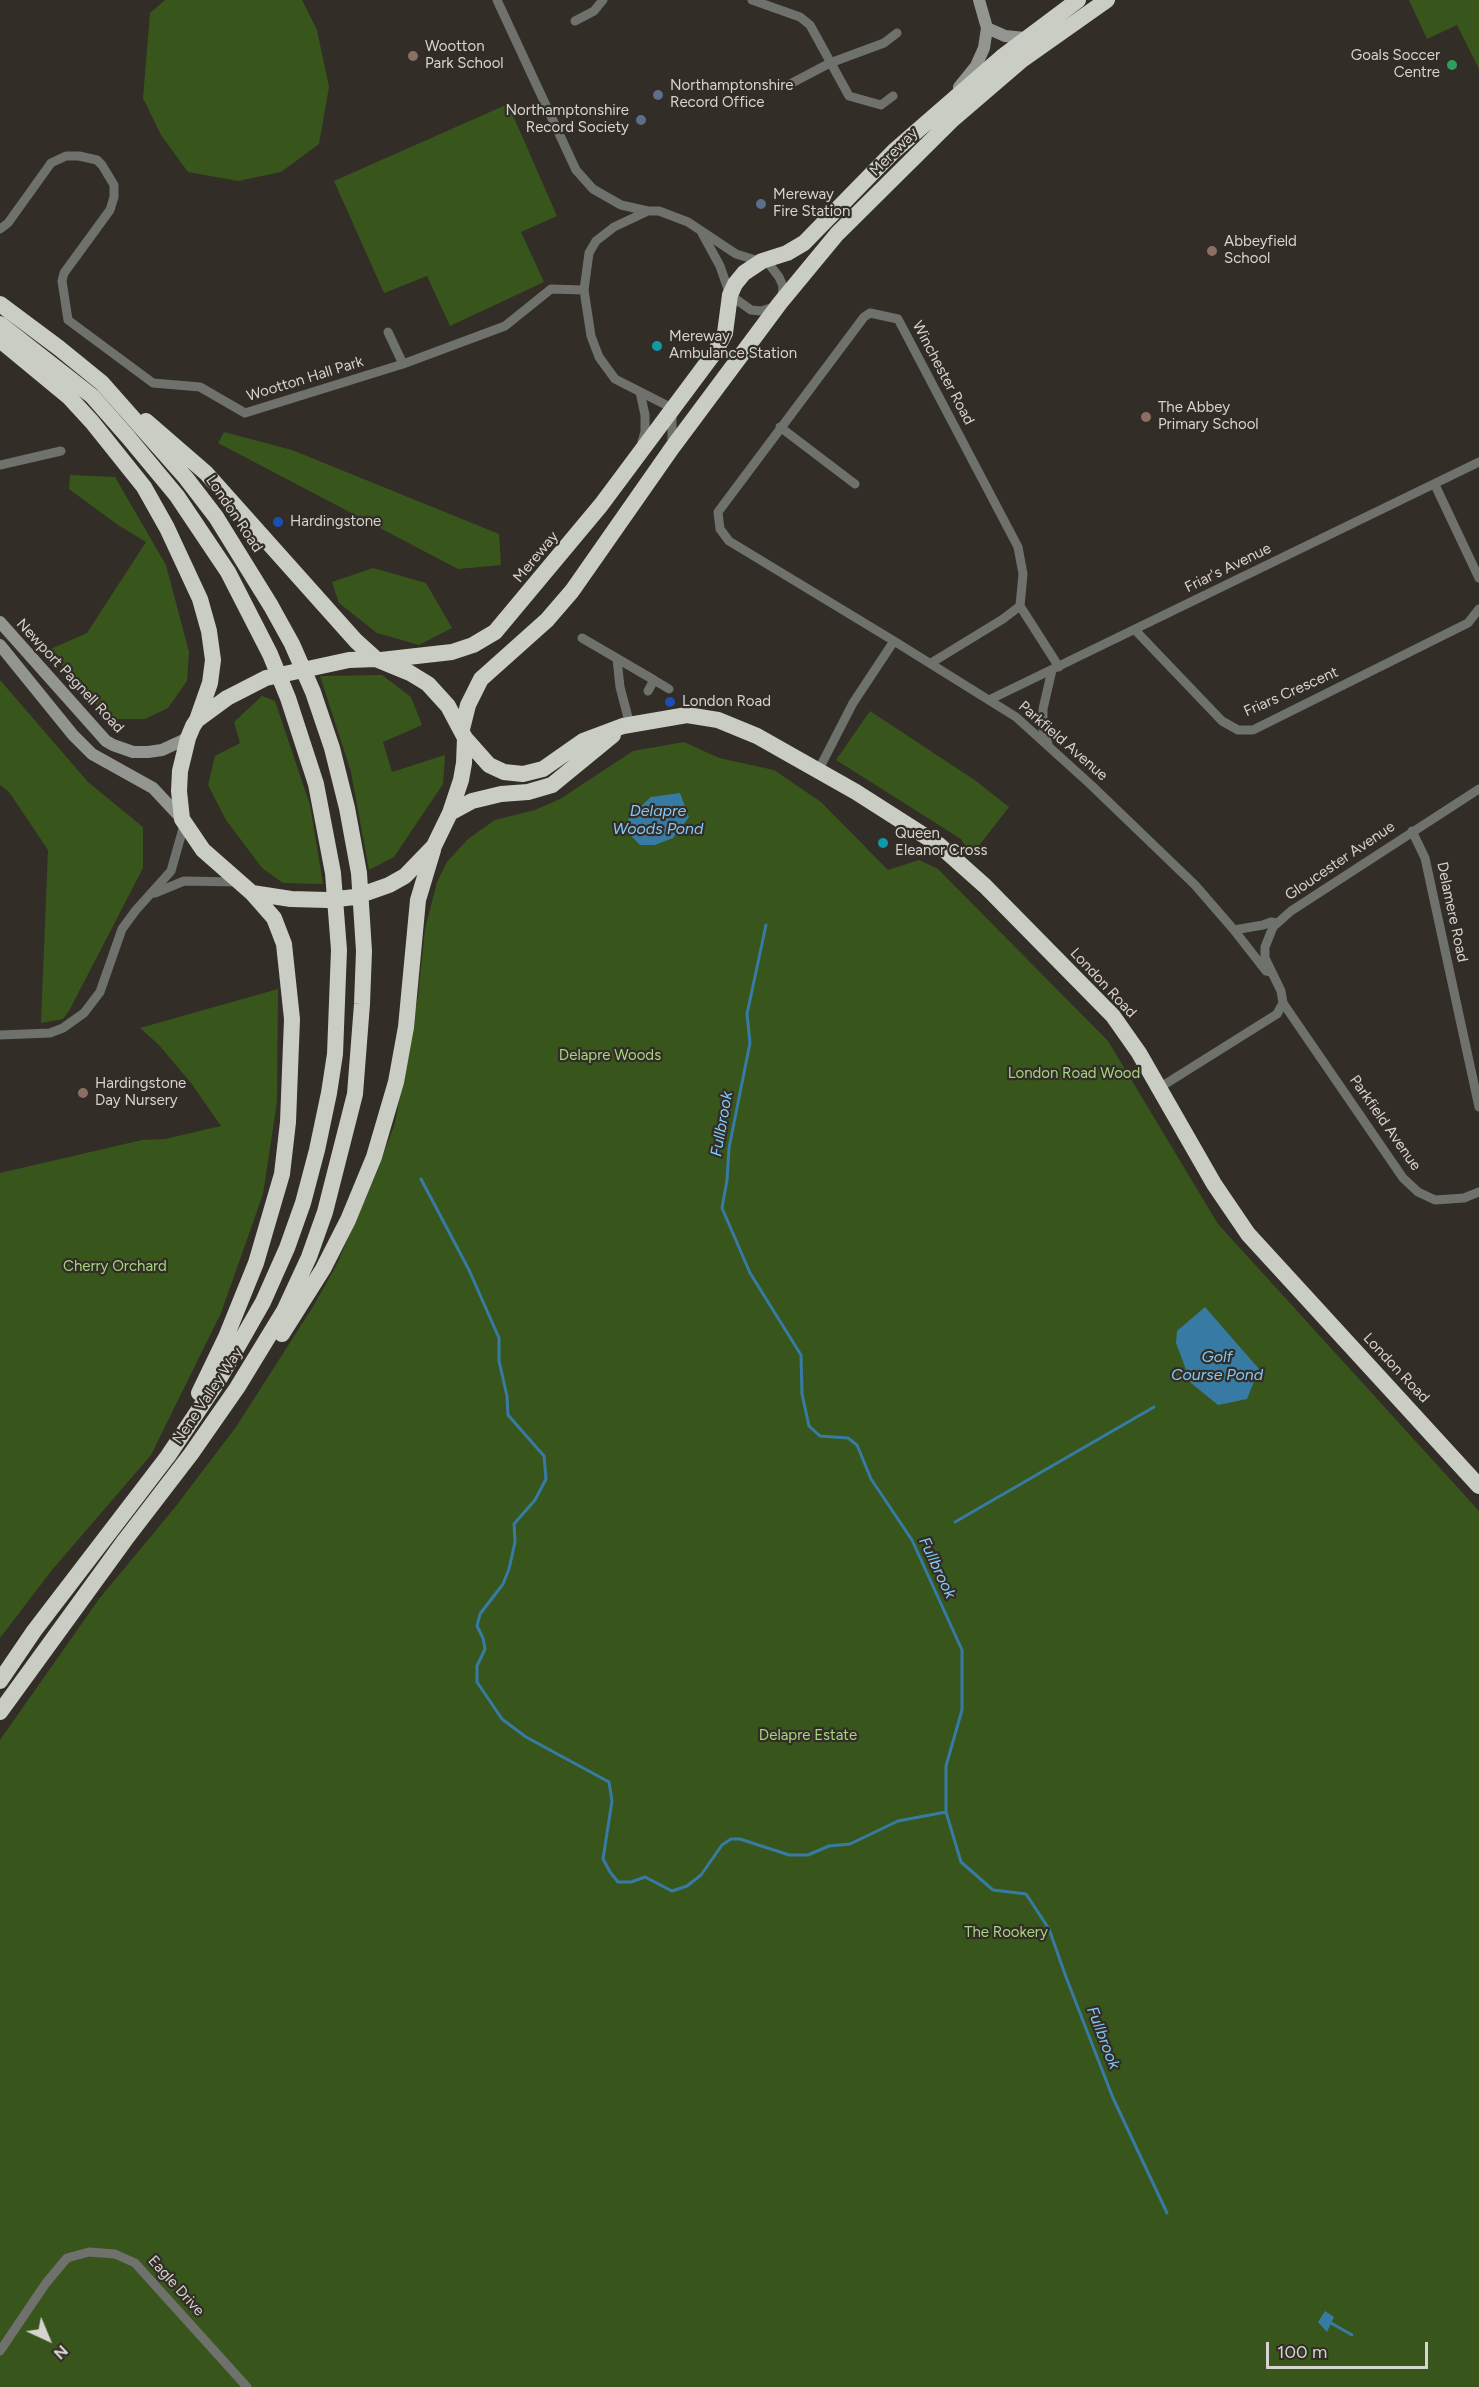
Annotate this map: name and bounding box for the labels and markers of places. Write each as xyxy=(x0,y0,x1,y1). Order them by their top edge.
place label: Wootton Park School xyxy=(425,38,504,73)
place label: Goals Soccer Centre xyxy=(1351,47,1440,82)
marker: Wootton Park School xyxy=(406,49,420,63)
marker: Goals Soccer Centre xyxy=(1445,58,1459,72)
place label: Northamptonshire Record Office xyxy=(670,77,794,112)
marker: Northamptonshire Record Office xyxy=(651,88,665,102)
place label: Northamptonshire Record Society xyxy=(505,102,629,137)
marker: Northamptonshire Record Society xyxy=(634,113,648,127)
place label: Mereway Fire Station xyxy=(773,186,850,221)
marker: Mereway Fire Station xyxy=(754,197,768,211)
place label: Abbeyfield School xyxy=(1224,233,1297,268)
marker: Abbeyfield School xyxy=(1205,244,1219,258)
place label: Mereway Ambulance Station xyxy=(669,328,797,363)
marker: Mereway Ambulance Station xyxy=(650,339,664,353)
place label: The Abbey Primary School xyxy=(1158,399,1259,434)
marker: The Abbey Primary School xyxy=(1139,410,1153,424)
place label: Hardingstone xyxy=(290,513,381,531)
marker: Hardingstone xyxy=(271,515,285,529)
place label: London Road xyxy=(682,693,771,711)
marker: London Road xyxy=(663,695,677,709)
place label: Queen Eleanor Cross xyxy=(895,825,987,860)
marker: Queen Eleanor Cross xyxy=(876,836,890,850)
place label: Hardingstone Day Nursery xyxy=(95,1075,186,1110)
marker: Hardingstone Day Nursery xyxy=(76,1086,90,1100)

